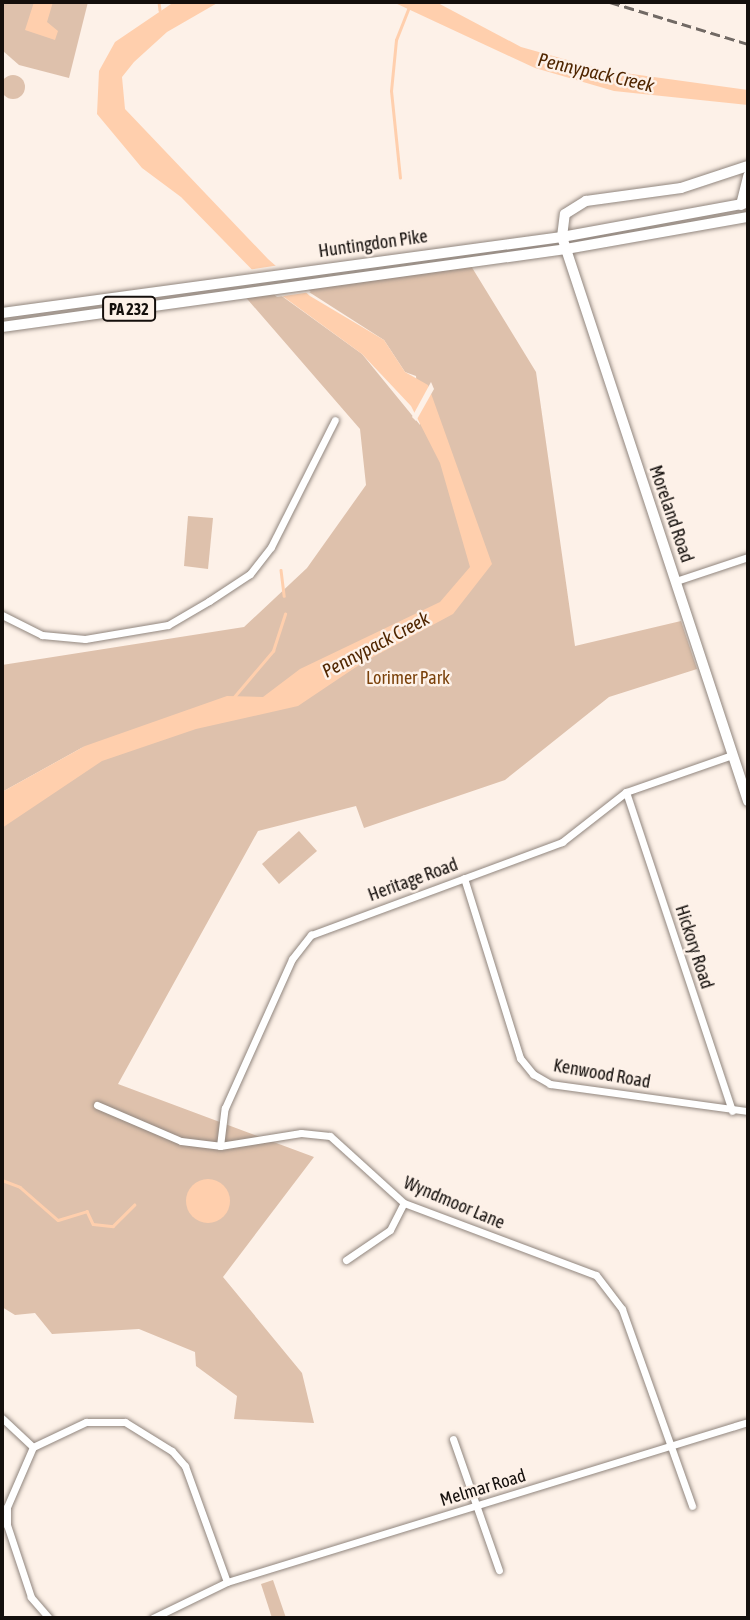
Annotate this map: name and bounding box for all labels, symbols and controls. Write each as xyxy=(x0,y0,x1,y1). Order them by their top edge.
water label: Pennypack Creek xyxy=(536,49,656,97)
street label: Huntingdon Pike xyxy=(317,226,429,262)
road number: PA 232 xyxy=(101,296,157,322)
street label: Moreland Road xyxy=(644,463,698,565)
water label: Pennypack Creek xyxy=(318,607,434,683)
park label: Lorimer Park xyxy=(366,667,450,689)
street label: Heritage Road xyxy=(365,854,461,906)
street label: Hickory Road xyxy=(670,902,718,992)
street label: Kenwood Road xyxy=(552,1055,652,1093)
street label: Wyndmoor Lane xyxy=(400,1172,508,1234)
street label: Melmar Road xyxy=(438,1465,528,1511)

